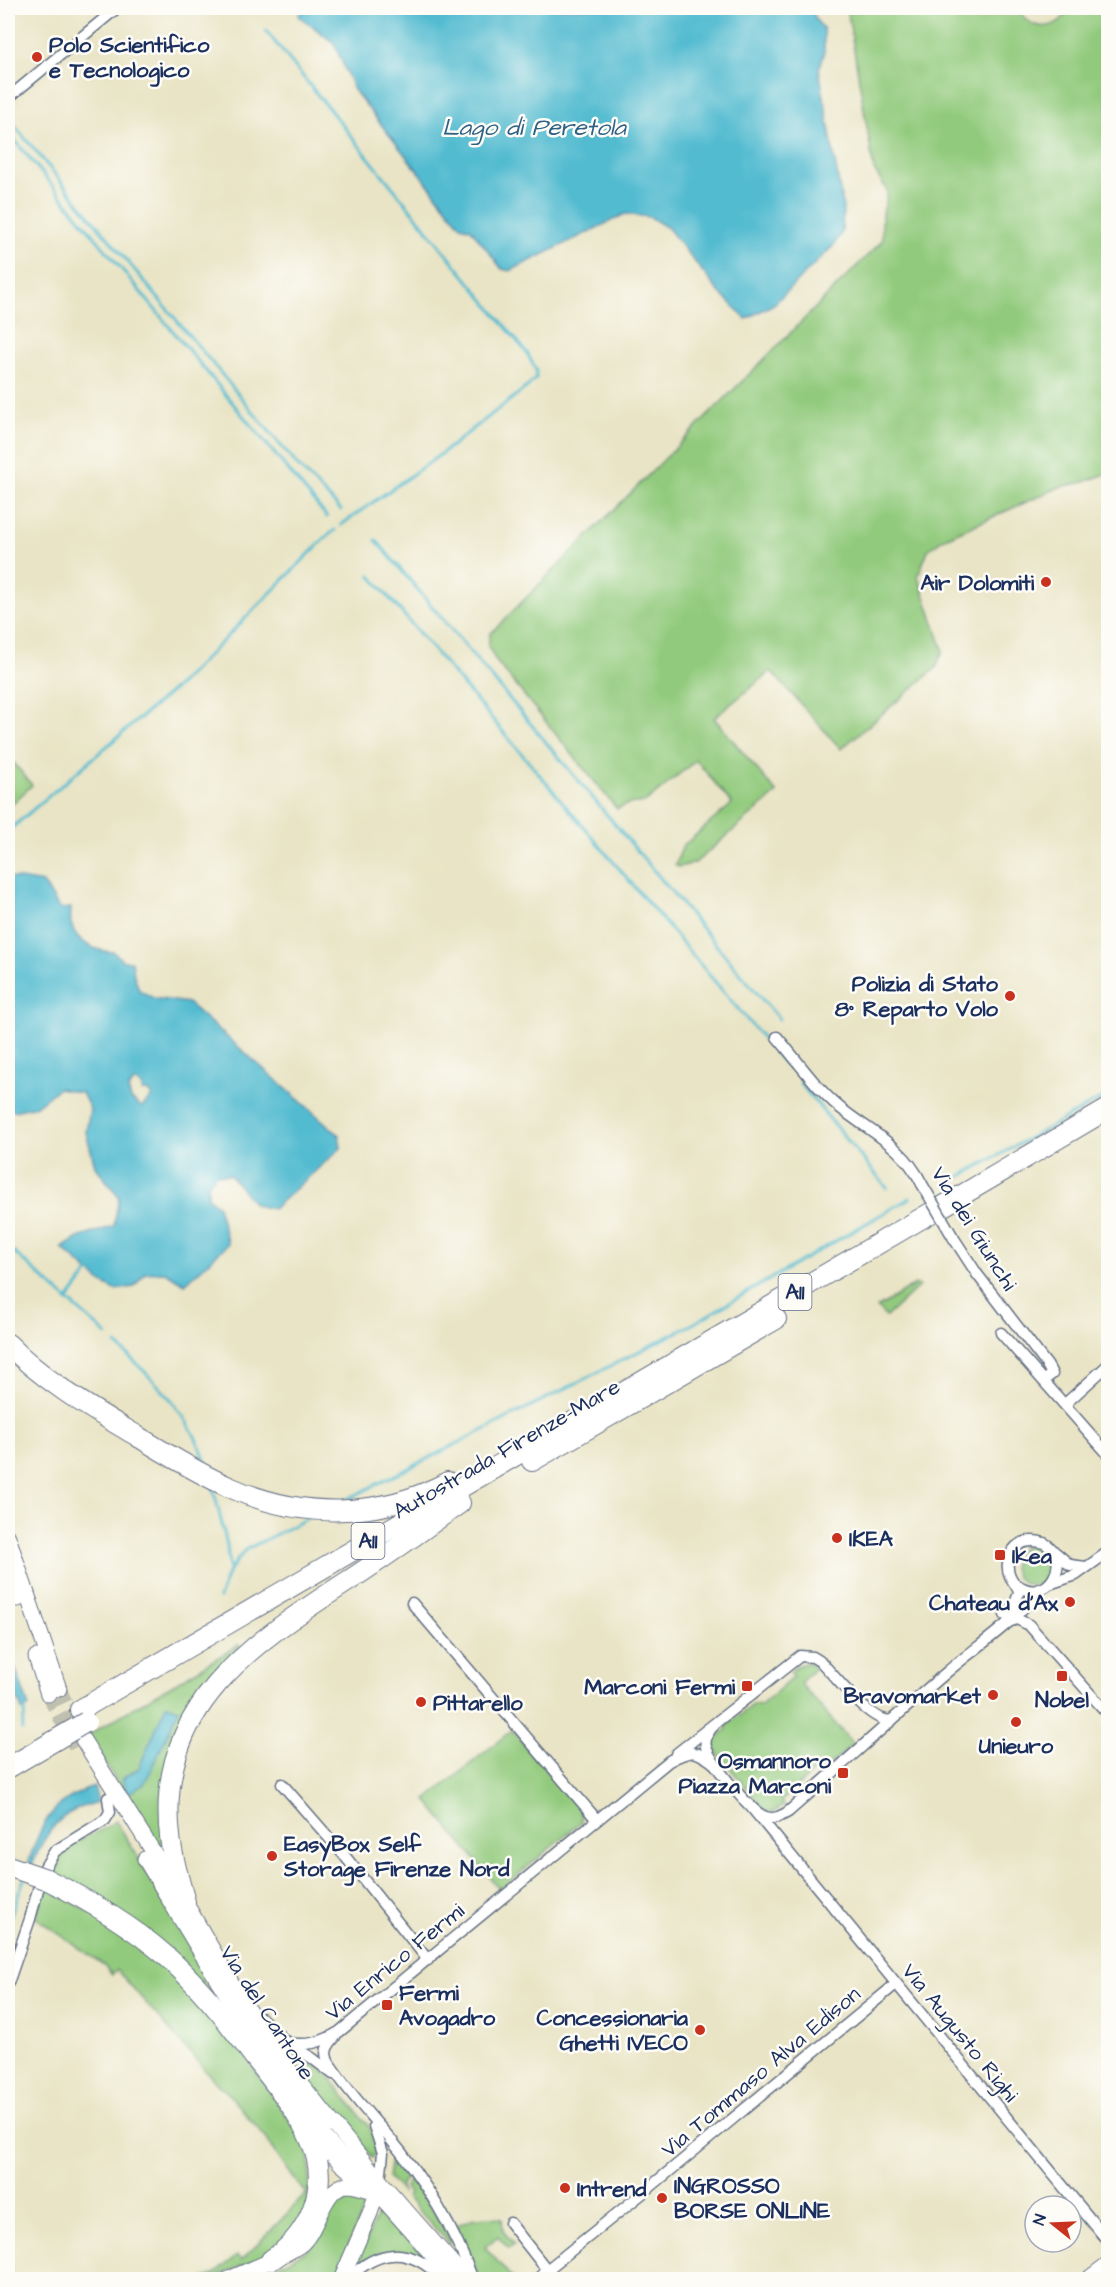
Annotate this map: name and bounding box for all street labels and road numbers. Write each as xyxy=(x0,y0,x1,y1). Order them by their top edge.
street label: Via dei Giunchi xyxy=(923,1161,1024,1297)
road number: A11 xyxy=(778,1274,812,1310)
street label: Autostrada Firenze-Mare xyxy=(387,1371,626,1527)
road number: A11 xyxy=(352,1523,385,1559)
street label: Via Enrico Fermi xyxy=(319,1896,471,2028)
street label: Via del Cantone xyxy=(212,1940,322,2086)
street label: Via Augusto Righi xyxy=(893,1957,1026,2110)
street label: Via Tommaso Alva Edison xyxy=(655,1979,867,2165)

